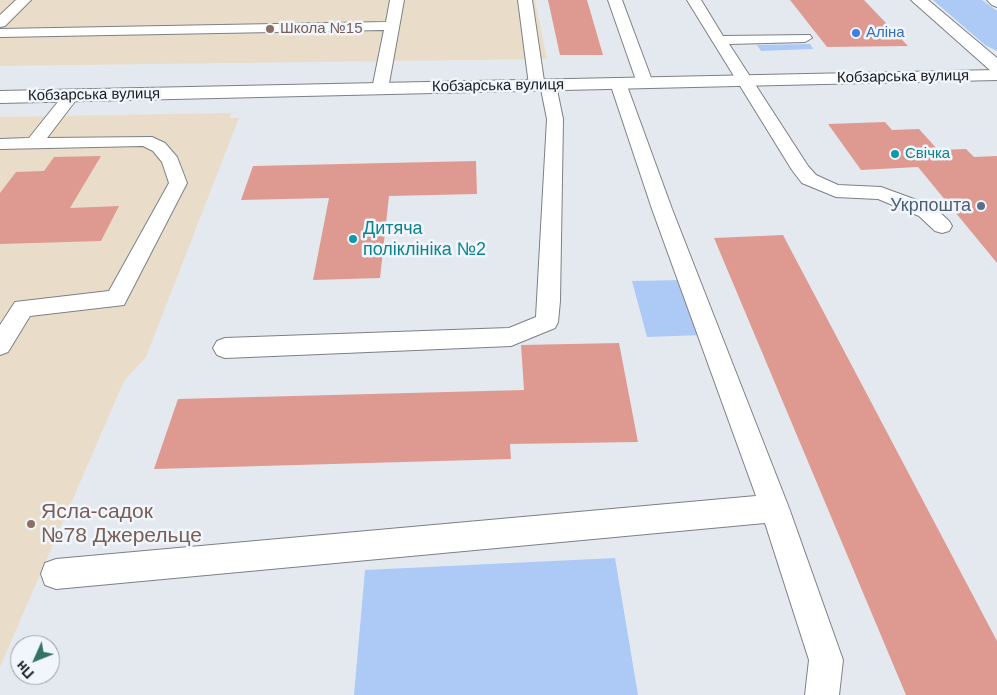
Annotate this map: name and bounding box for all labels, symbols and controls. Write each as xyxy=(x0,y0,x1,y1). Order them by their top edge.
place label: Школа №15 xyxy=(280,20,363,38)
marker: Школа №15 xyxy=(264,23,276,35)
place label: Аліна xyxy=(866,24,905,42)
marker: Аліна xyxy=(850,27,862,39)
street label: Кобзарська вулиця xyxy=(837,67,969,87)
street label: Кобзарська вулиця xyxy=(432,76,564,96)
street label: Кобзарська вулиця xyxy=(28,85,160,105)
place label: Свічка xyxy=(905,145,950,163)
marker: Свічка xyxy=(889,148,901,160)
place label: Укрпошта xyxy=(890,195,971,217)
marker: Укрпошта xyxy=(975,200,987,212)
place label: Дитяча поліклініка №2 xyxy=(363,218,486,260)
marker: Дитяча поліклініка №2 xyxy=(347,233,359,245)
place label: Ясла-садок №78 Джерельце xyxy=(41,499,202,549)
marker: Ясла-садок №78 Джерельце xyxy=(25,518,37,530)
north arrow xyxy=(10,635,60,685)
text: Пн xyxy=(13,658,37,682)

